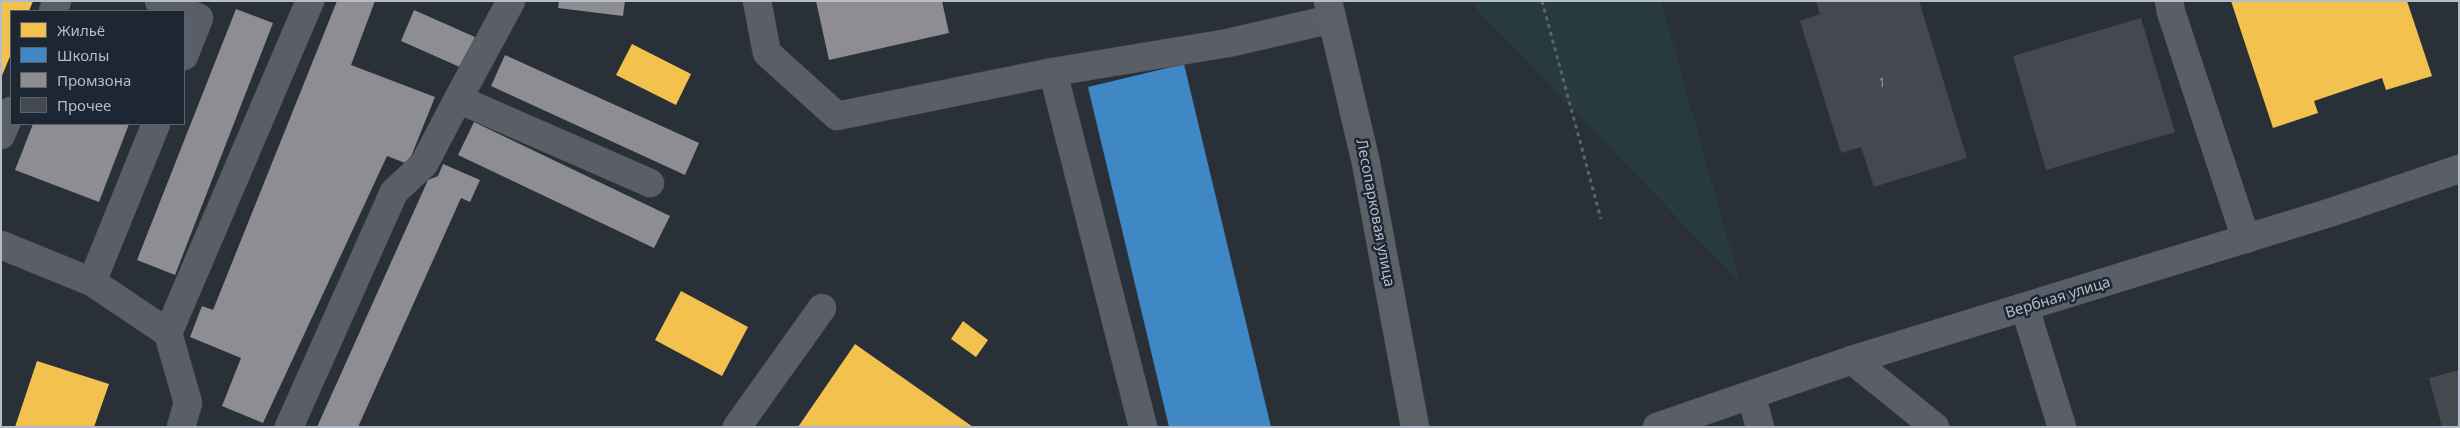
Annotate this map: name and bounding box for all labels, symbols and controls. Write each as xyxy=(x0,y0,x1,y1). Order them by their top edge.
legend xyxy=(10,10,185,125)
text: Жильё xyxy=(57,20,105,40)
text: Школы xyxy=(57,45,109,65)
text: Промзона xyxy=(57,70,131,90)
house number: 1 xyxy=(1879,77,1885,91)
text: Прочее xyxy=(57,95,111,115)
street label: Лесопарковая улица xyxy=(1352,138,1398,288)
street label: Вербная улица xyxy=(2003,273,2113,323)

